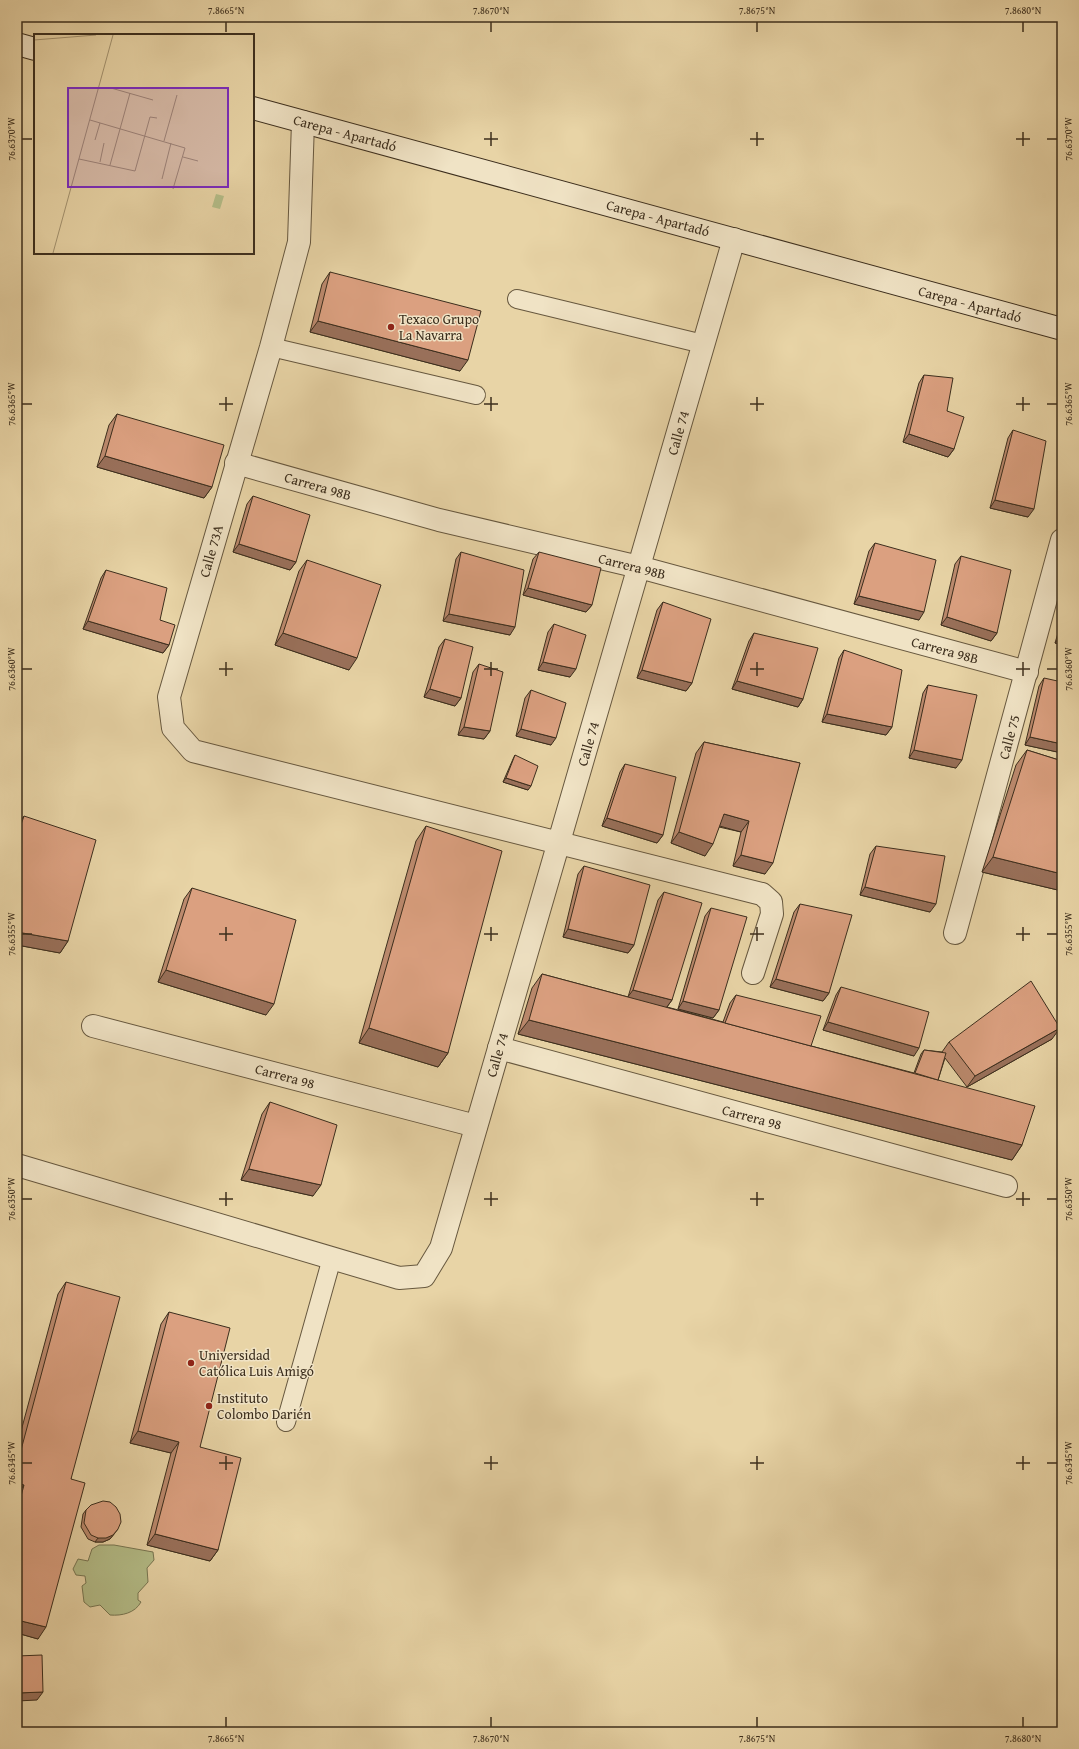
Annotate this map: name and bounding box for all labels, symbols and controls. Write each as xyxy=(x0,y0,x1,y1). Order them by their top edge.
text: 7.8665°N xyxy=(208,3,245,18)
text: 7.8670°N xyxy=(473,3,510,18)
text: 7.8675°N xyxy=(739,3,776,18)
text: 7.8680°N xyxy=(1005,3,1042,18)
inset map xyxy=(34,34,254,254)
street label: Carepa - Apartadó xyxy=(291,110,399,156)
text: 76.6370°W xyxy=(4,117,19,161)
text: 76.6370°W xyxy=(1061,117,1076,161)
street label: Carepa - Apartadó xyxy=(604,195,712,241)
street label: Carepa - Apartadó xyxy=(916,281,1024,327)
place label: Texaco Grupo La Navarra xyxy=(399,309,479,345)
marker: Texaco Grupo La Navarra xyxy=(386,322,396,332)
text: 76.6365°W xyxy=(4,382,19,426)
text: 76.6365°W xyxy=(1061,382,1076,426)
street label: Calle 74 xyxy=(662,408,694,457)
street label: Carrera 98B xyxy=(282,467,354,505)
street label: Calle 73A xyxy=(194,522,228,580)
street label: Carrera 98B xyxy=(596,548,668,584)
street label: Carrera 98B xyxy=(909,631,981,669)
text: 76.6360°W xyxy=(4,647,19,691)
text: 76.6360°W xyxy=(1061,647,1076,691)
street label: Calle 75 xyxy=(993,713,1025,761)
street label: Calle 74 xyxy=(572,719,604,768)
text: 76.6355°W xyxy=(4,912,19,956)
text: 76.6355°W xyxy=(1061,912,1076,956)
street label: Calle 74 xyxy=(481,1030,513,1079)
street label: Carrera 98 xyxy=(253,1058,317,1094)
street label: Carrera 98 xyxy=(720,1099,784,1135)
text: 76.6350°W xyxy=(4,1177,19,1221)
text: 76.6350°W xyxy=(1061,1177,1076,1221)
place label: Universidad Católica Luis Amigó xyxy=(199,1345,314,1381)
marker: Universidad Católica Luis Amigó xyxy=(186,1358,196,1368)
place label: Instituto Colombo Darién xyxy=(217,1388,311,1424)
marker: Instituto Colombo Darién xyxy=(204,1401,214,1411)
text: 76.6345°W xyxy=(4,1441,19,1485)
text: 76.6345°W xyxy=(1061,1441,1076,1485)
text: 7.8665°N xyxy=(208,1731,245,1746)
text: 7.8670°N xyxy=(473,1731,510,1746)
text: 7.8675°N xyxy=(739,1731,776,1746)
text: 7.8680°N xyxy=(1005,1731,1042,1746)

